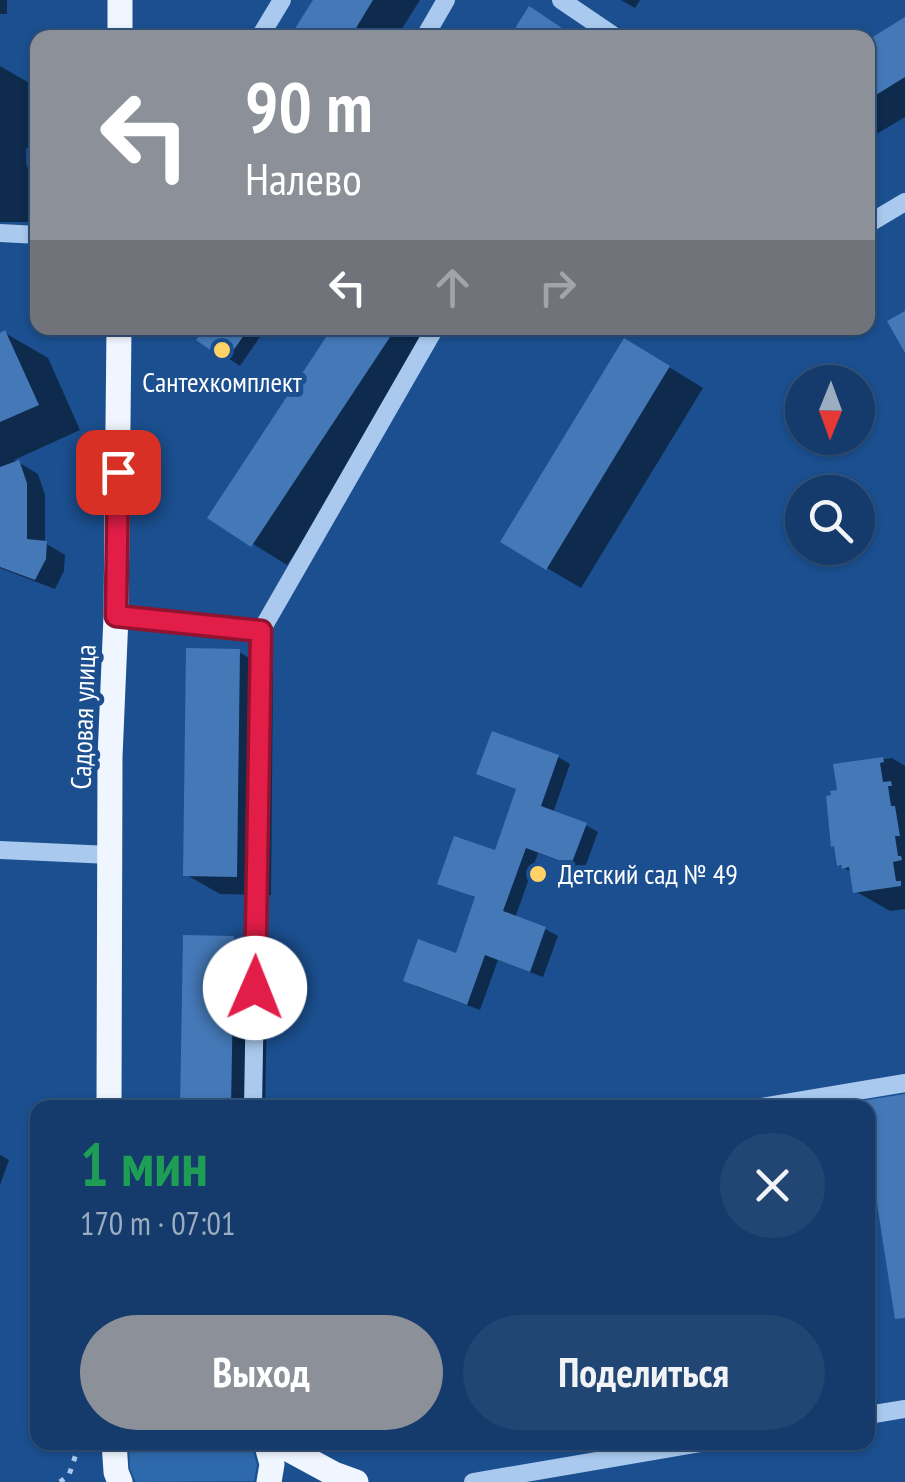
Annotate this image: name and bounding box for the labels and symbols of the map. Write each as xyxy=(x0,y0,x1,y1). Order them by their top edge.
marker: Сантехкомплект xyxy=(211,339,233,361)
place label: Сантехкомплект xyxy=(142,363,302,400)
north arrow xyxy=(785,365,875,455)
pin xyxy=(76,430,161,515)
street label: Садовая улица xyxy=(61,644,104,790)
place label: Детский сад № 49 xyxy=(558,855,738,892)
marker: Детский сад № 49 xyxy=(527,863,549,885)
position arrow xyxy=(203,936,307,1040)

